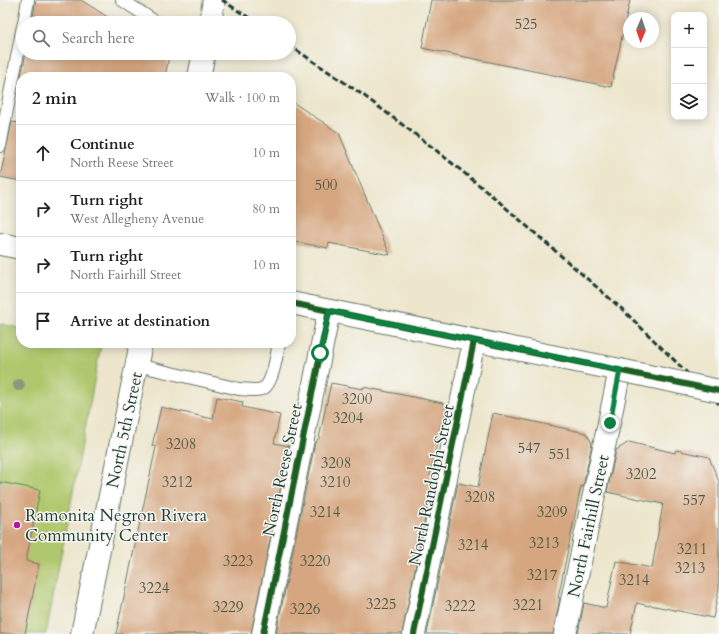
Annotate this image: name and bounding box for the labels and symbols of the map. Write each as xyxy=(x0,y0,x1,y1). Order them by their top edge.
north arrow xyxy=(623,12,659,48)
house number: 525 xyxy=(514,14,538,34)
house number: 500 xyxy=(314,175,338,195)
route start xyxy=(311,344,329,362)
street label: North 5th Street xyxy=(101,369,148,490)
house number: 3200 xyxy=(342,389,373,409)
street label: North Reese Street xyxy=(257,401,308,539)
street label: North Randolph Street xyxy=(403,402,460,568)
house number: 3204 xyxy=(333,408,364,428)
route end xyxy=(601,414,619,432)
house number: 3208 xyxy=(166,434,196,454)
house number: 547 xyxy=(517,438,541,458)
house number: 551 xyxy=(548,444,572,464)
street label: North Fairhill Street xyxy=(562,452,615,600)
house number: 3208 xyxy=(321,453,351,473)
house number: 3202 xyxy=(626,464,657,484)
house number: 3212 xyxy=(162,472,193,492)
house number: 3210 xyxy=(320,472,351,492)
house number: 3208 xyxy=(465,487,495,507)
house number: 557 xyxy=(682,490,706,510)
house number: 3214 xyxy=(310,502,341,522)
house number: 3209 xyxy=(537,502,568,522)
place label: Ramonita Negron Rivera Community Center xyxy=(25,504,208,547)
marker: Ramonita Negron Rivera Community Center xyxy=(12,520,22,530)
house number: 3213 xyxy=(529,533,559,553)
house number: 3214 xyxy=(458,535,489,555)
house number: 3211 xyxy=(677,539,707,559)
house number: 3223 xyxy=(223,551,253,571)
house number: 3220 xyxy=(300,551,331,571)
house number: 3213 xyxy=(675,558,705,578)
house number: 3217 xyxy=(527,565,558,585)
house number: 3214 xyxy=(619,570,650,590)
house number: 3224 xyxy=(139,578,170,598)
house number: 3225 xyxy=(366,594,396,614)
house number: 3221 xyxy=(513,595,543,615)
house number: 3222 xyxy=(445,596,476,616)
house number: 3229 xyxy=(213,597,244,617)
house number: 3226 xyxy=(290,599,321,619)

